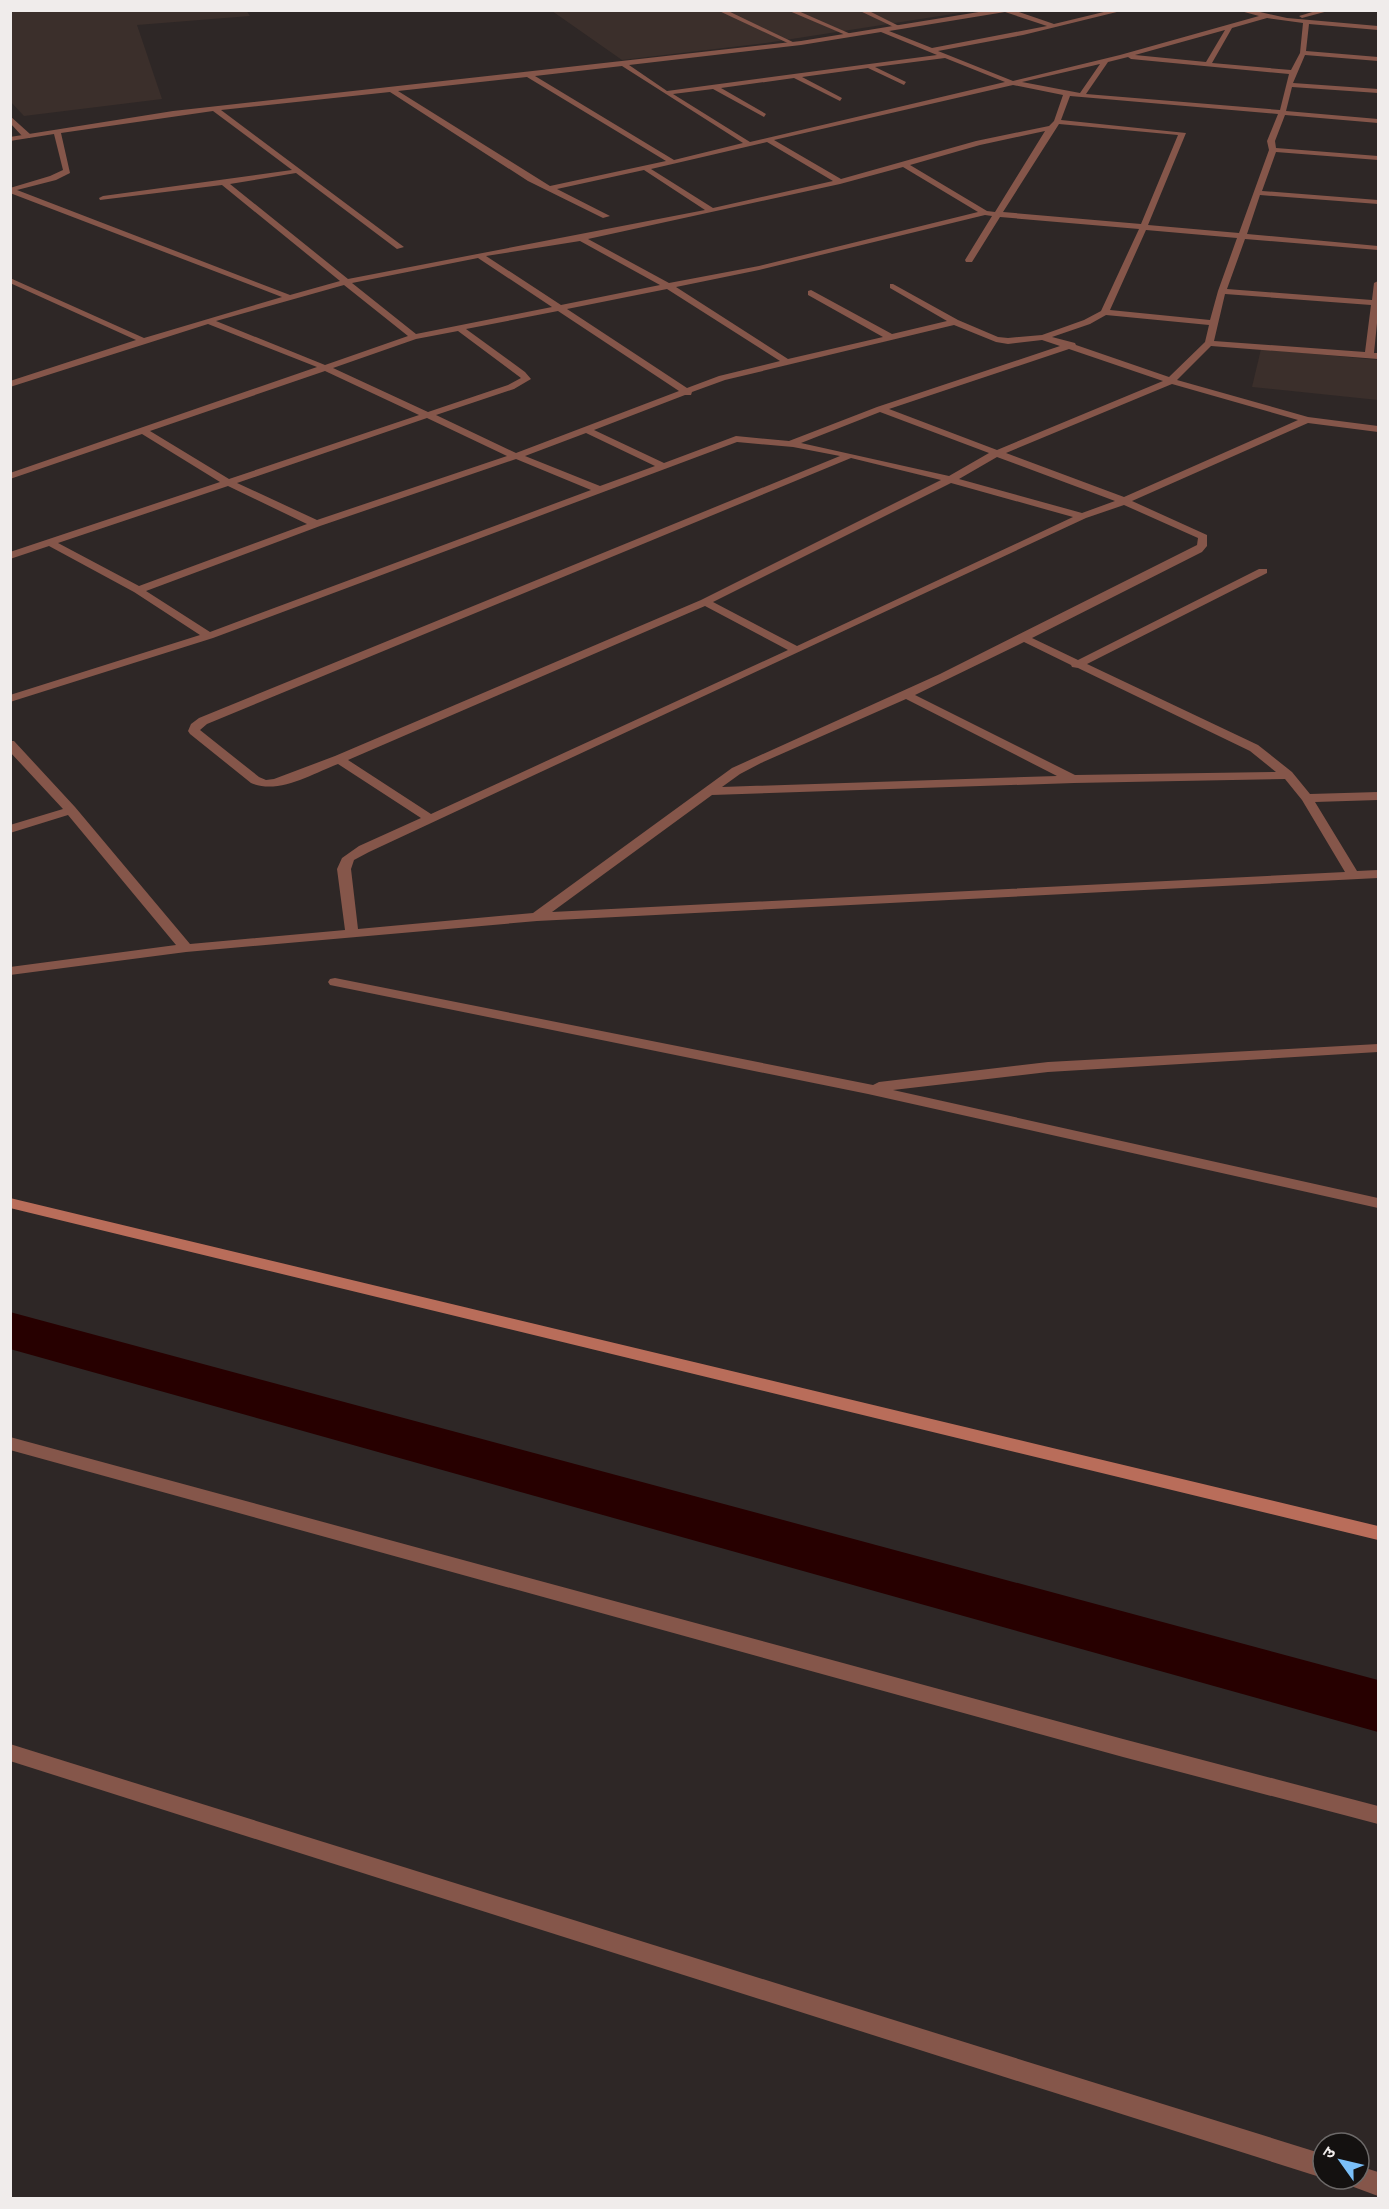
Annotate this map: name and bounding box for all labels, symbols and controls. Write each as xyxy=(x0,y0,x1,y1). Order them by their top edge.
north arrow xyxy=(1311,2131,1371,2191)
text: उ xyxy=(1318,2143,1340,2162)

